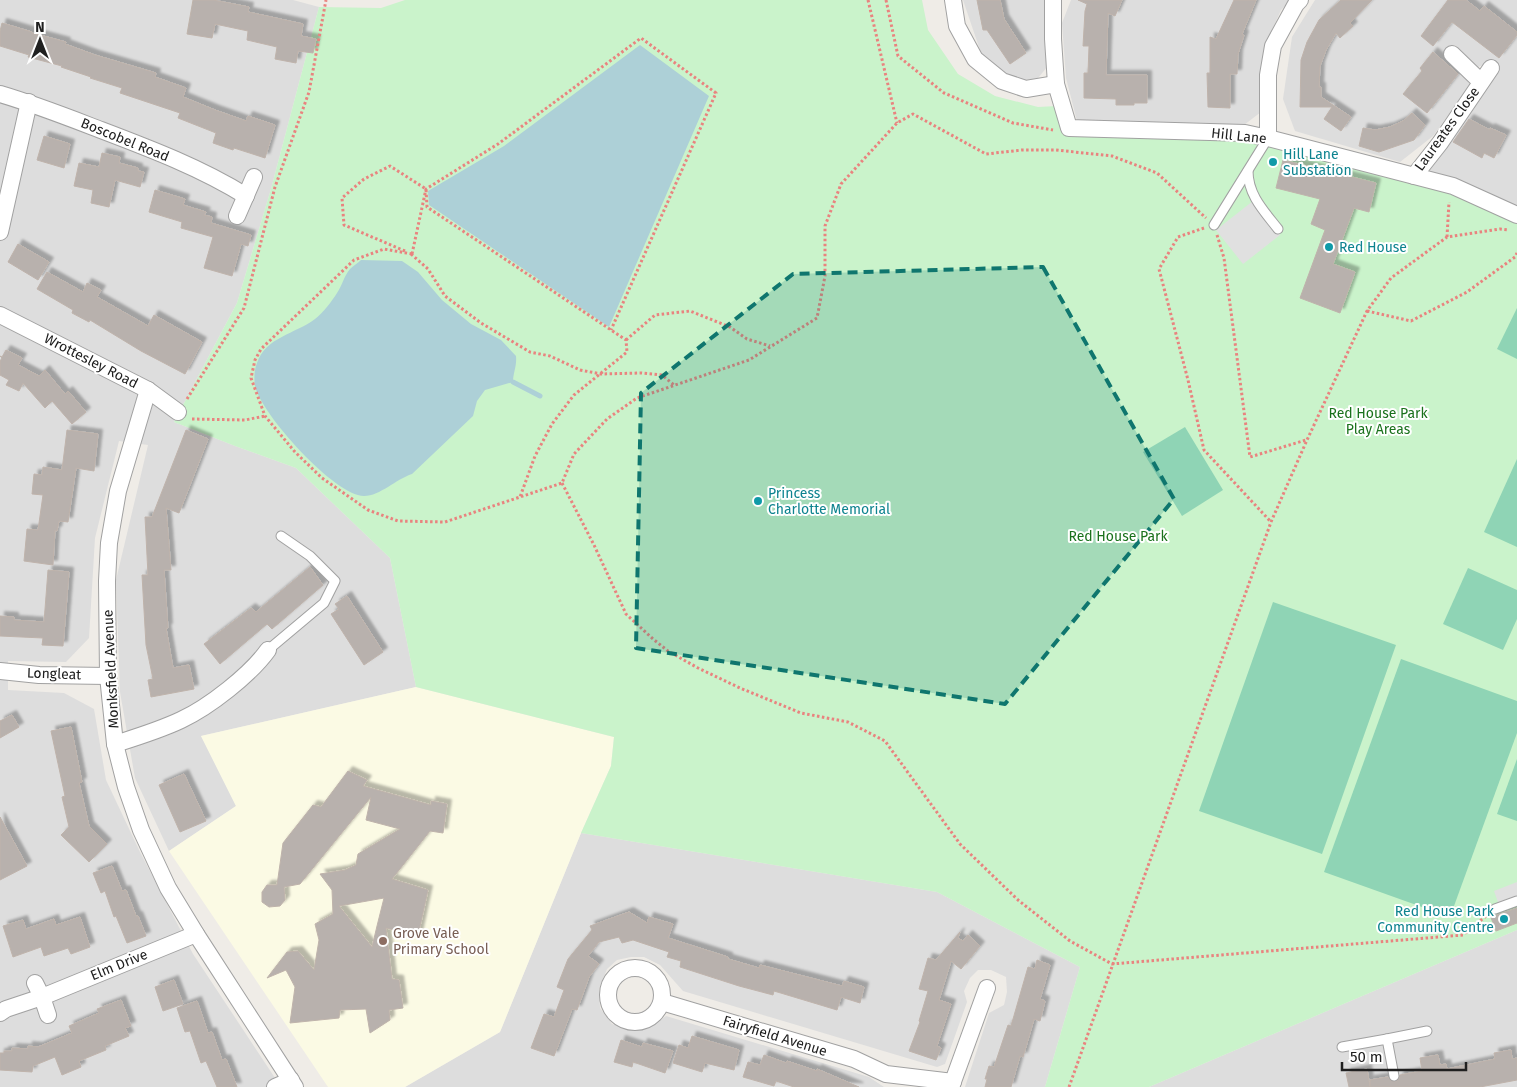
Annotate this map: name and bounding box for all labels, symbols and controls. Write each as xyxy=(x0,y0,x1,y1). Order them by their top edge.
north arrow xyxy=(15,15,65,65)
text: N xyxy=(35,19,45,36)
street label: Laureates Close xyxy=(1411,84,1483,174)
street label: Boscobel Road xyxy=(78,115,172,165)
street label: Hill Lane xyxy=(1210,125,1268,147)
place label: Hill Lane Substation xyxy=(1283,146,1352,179)
marker: Hill Lane Substation xyxy=(1267,156,1279,168)
place label: Red House xyxy=(1339,239,1407,256)
marker: Red House xyxy=(1323,241,1335,253)
street label: Wrottesley Road xyxy=(41,330,141,392)
park label: Red House Park Play Areas xyxy=(1328,405,1428,438)
place label: Princess Charlotte Memorial xyxy=(768,485,890,518)
marker: Princess Charlotte Memorial xyxy=(752,495,764,507)
park label: Red House Park xyxy=(1068,528,1168,545)
street label: Monksfield Avenue xyxy=(99,609,123,729)
street label: Longleat xyxy=(26,665,82,683)
place label: Red House Park Community Centre xyxy=(1377,903,1495,936)
marker: Red House Park Community Centre xyxy=(1498,913,1510,925)
place label: Grove Vale Primary School xyxy=(393,925,489,958)
marker: Grove Vale Primary School xyxy=(377,935,389,947)
street label: Elm Drive xyxy=(88,946,150,984)
street label: Fairyfield Avenue xyxy=(721,1012,829,1060)
scale bar xyxy=(1342,1040,1466,1072)
text: 50 m xyxy=(1350,1048,1383,1066)

